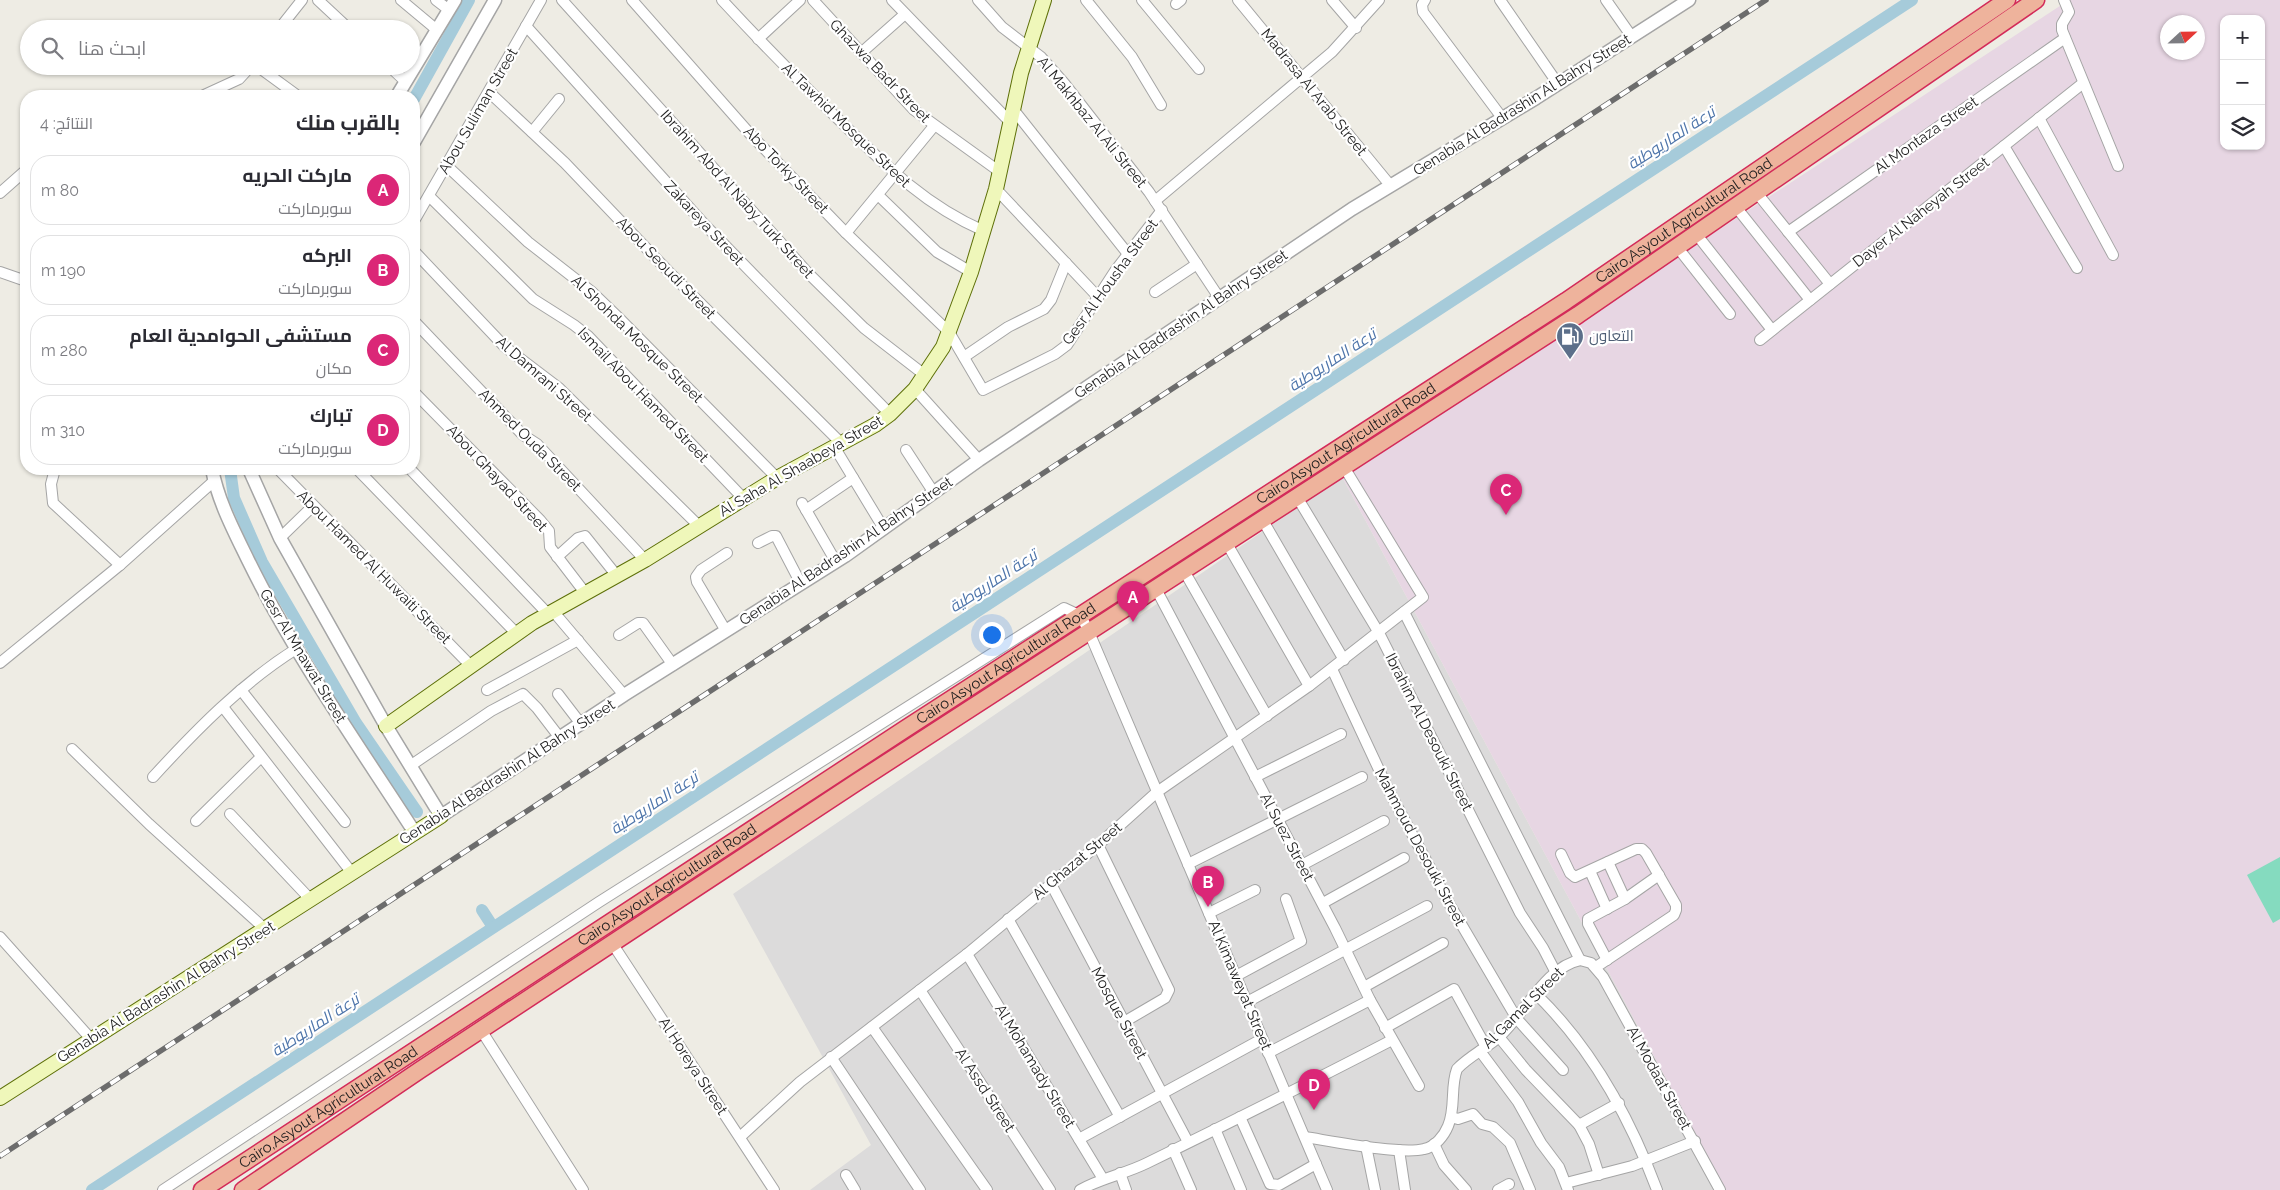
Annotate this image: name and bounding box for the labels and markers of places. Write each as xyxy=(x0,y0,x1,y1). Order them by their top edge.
fuel station icon: التعاون xyxy=(1555,321,1585,360)
place label: التعاون xyxy=(1589,327,1634,346)
pin: C xyxy=(1490,474,1522,515)
pin: A xyxy=(1117,581,1149,622)
pin: B xyxy=(1192,866,1224,907)
pin: D xyxy=(1298,1069,1330,1110)

